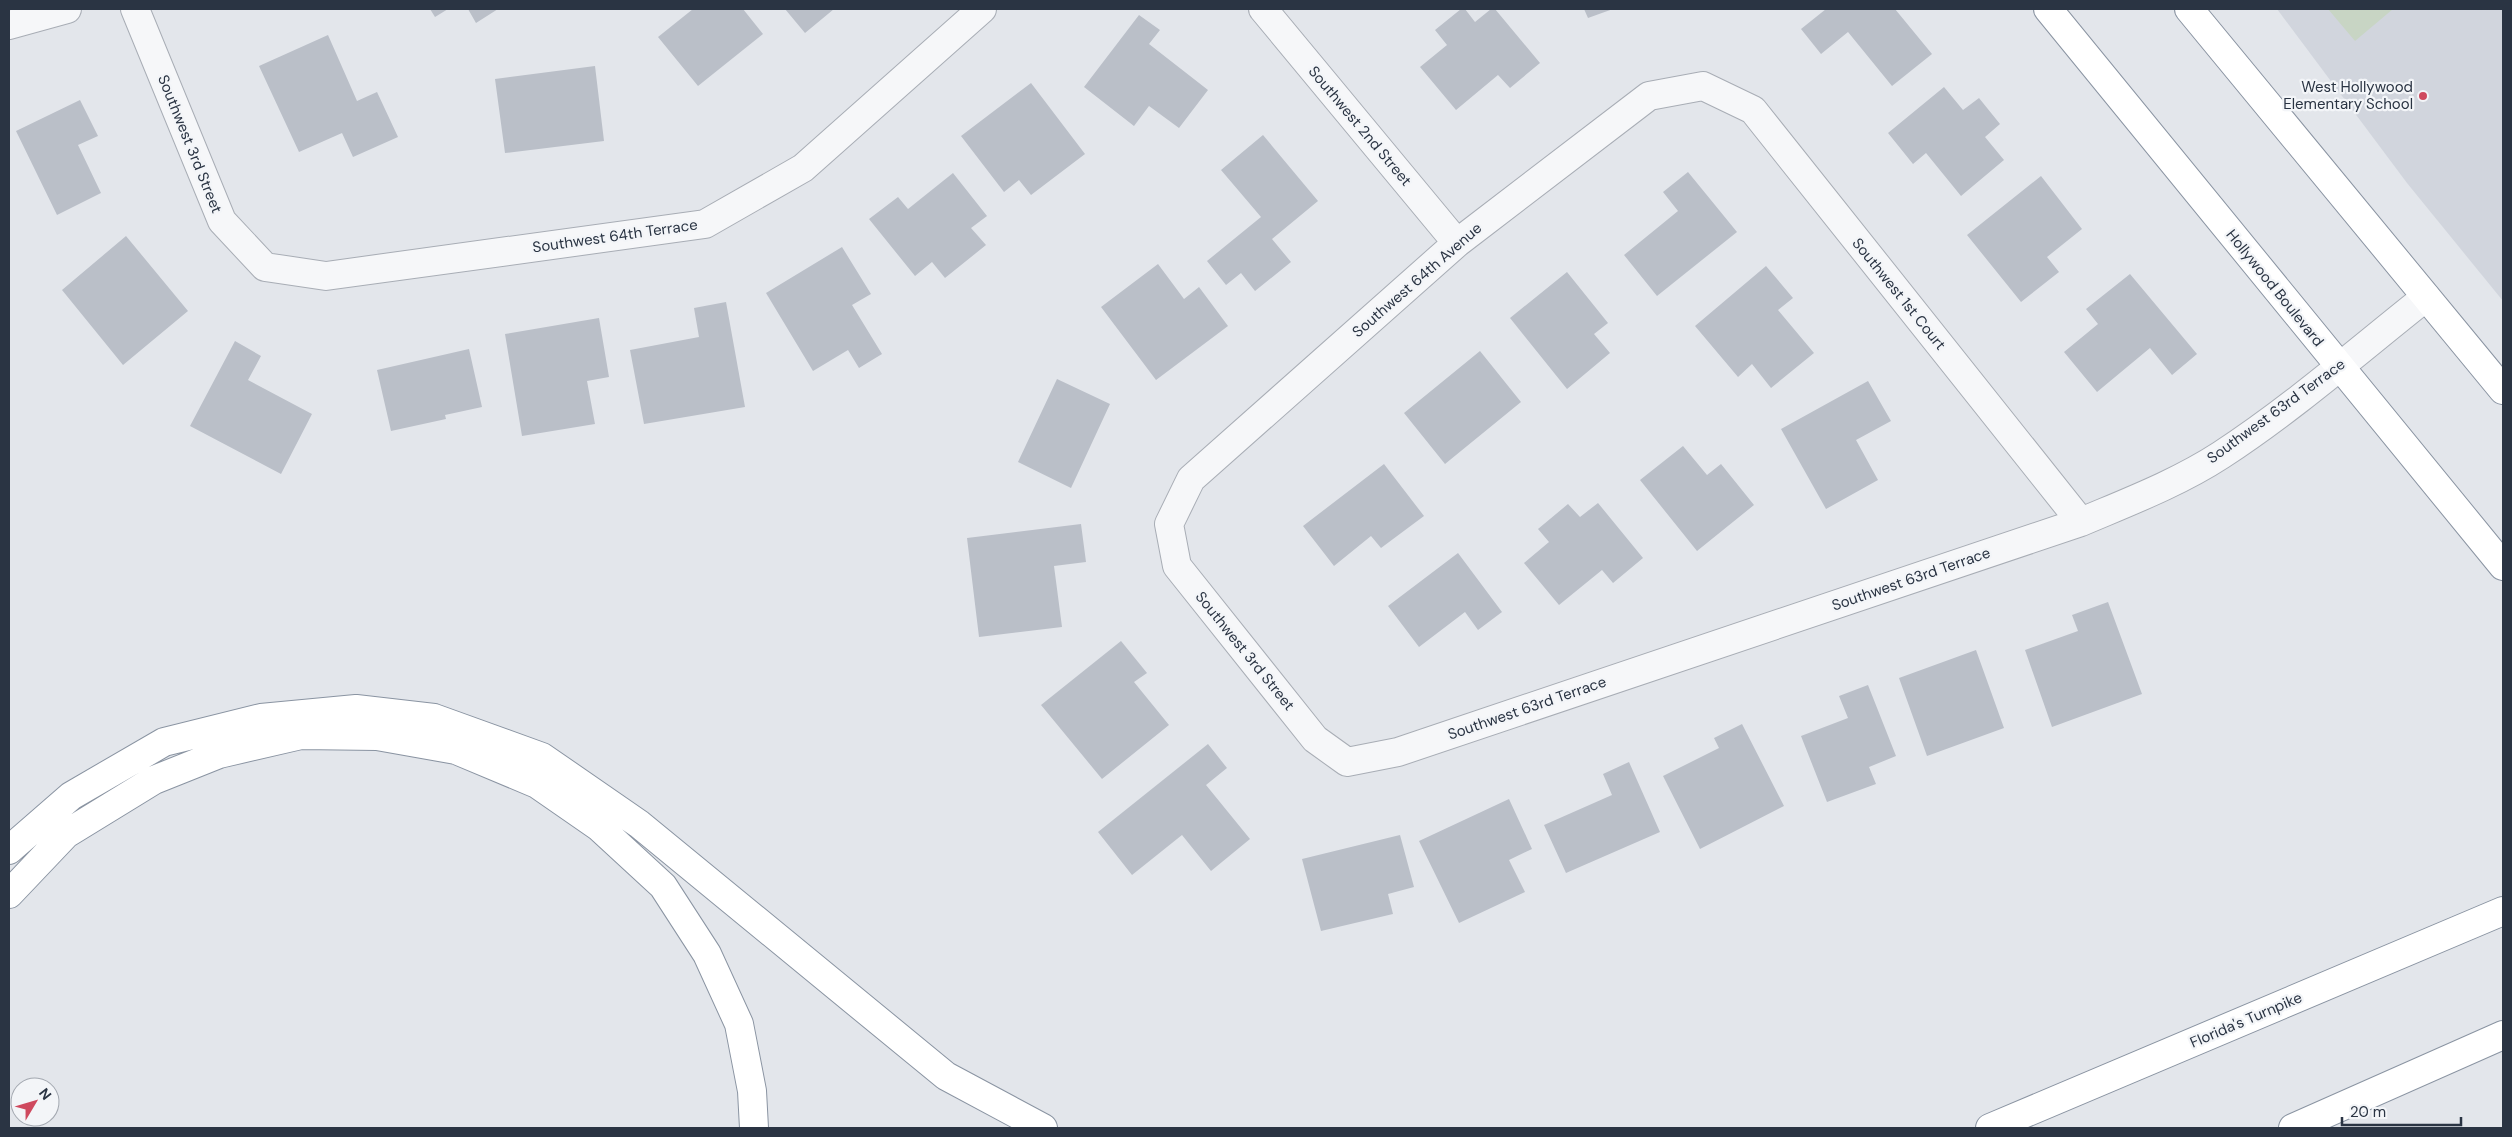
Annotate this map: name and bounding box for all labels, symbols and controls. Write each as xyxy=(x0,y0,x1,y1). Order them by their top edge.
street label: Southwest 2nd Street xyxy=(1304,62,1416,190)
street label: Southwest 3rd Street xyxy=(153,72,227,216)
place label: West Hollywood Elementary School xyxy=(2283,77,2413,114)
marker: West Hollywood Elementary School xyxy=(2417,90,2429,102)
street label: Southwest 64th Terrace xyxy=(531,215,699,257)
street label: Southwest 64th Avenue xyxy=(1348,218,1486,342)
street label: Hollywood Boulevard xyxy=(2222,225,2328,351)
street label: Southwest 1st Court xyxy=(1848,234,1951,354)
street label: Southwest 63rd Terrace xyxy=(2203,354,2349,468)
street label: Southwest 63rd Terrace xyxy=(1829,542,1993,616)
street label: Southwest 3rd Street xyxy=(1191,587,1299,715)
street label: Southwest 63rd Terrace xyxy=(1445,671,1609,745)
street label: Florida's Turnpike xyxy=(2187,987,2305,1053)
north arrow xyxy=(10,1077,60,1127)
text: N xyxy=(35,1084,55,1104)
scale bar xyxy=(2342,1094,2461,1126)
text: 20 m xyxy=(2350,1102,2386,1122)

